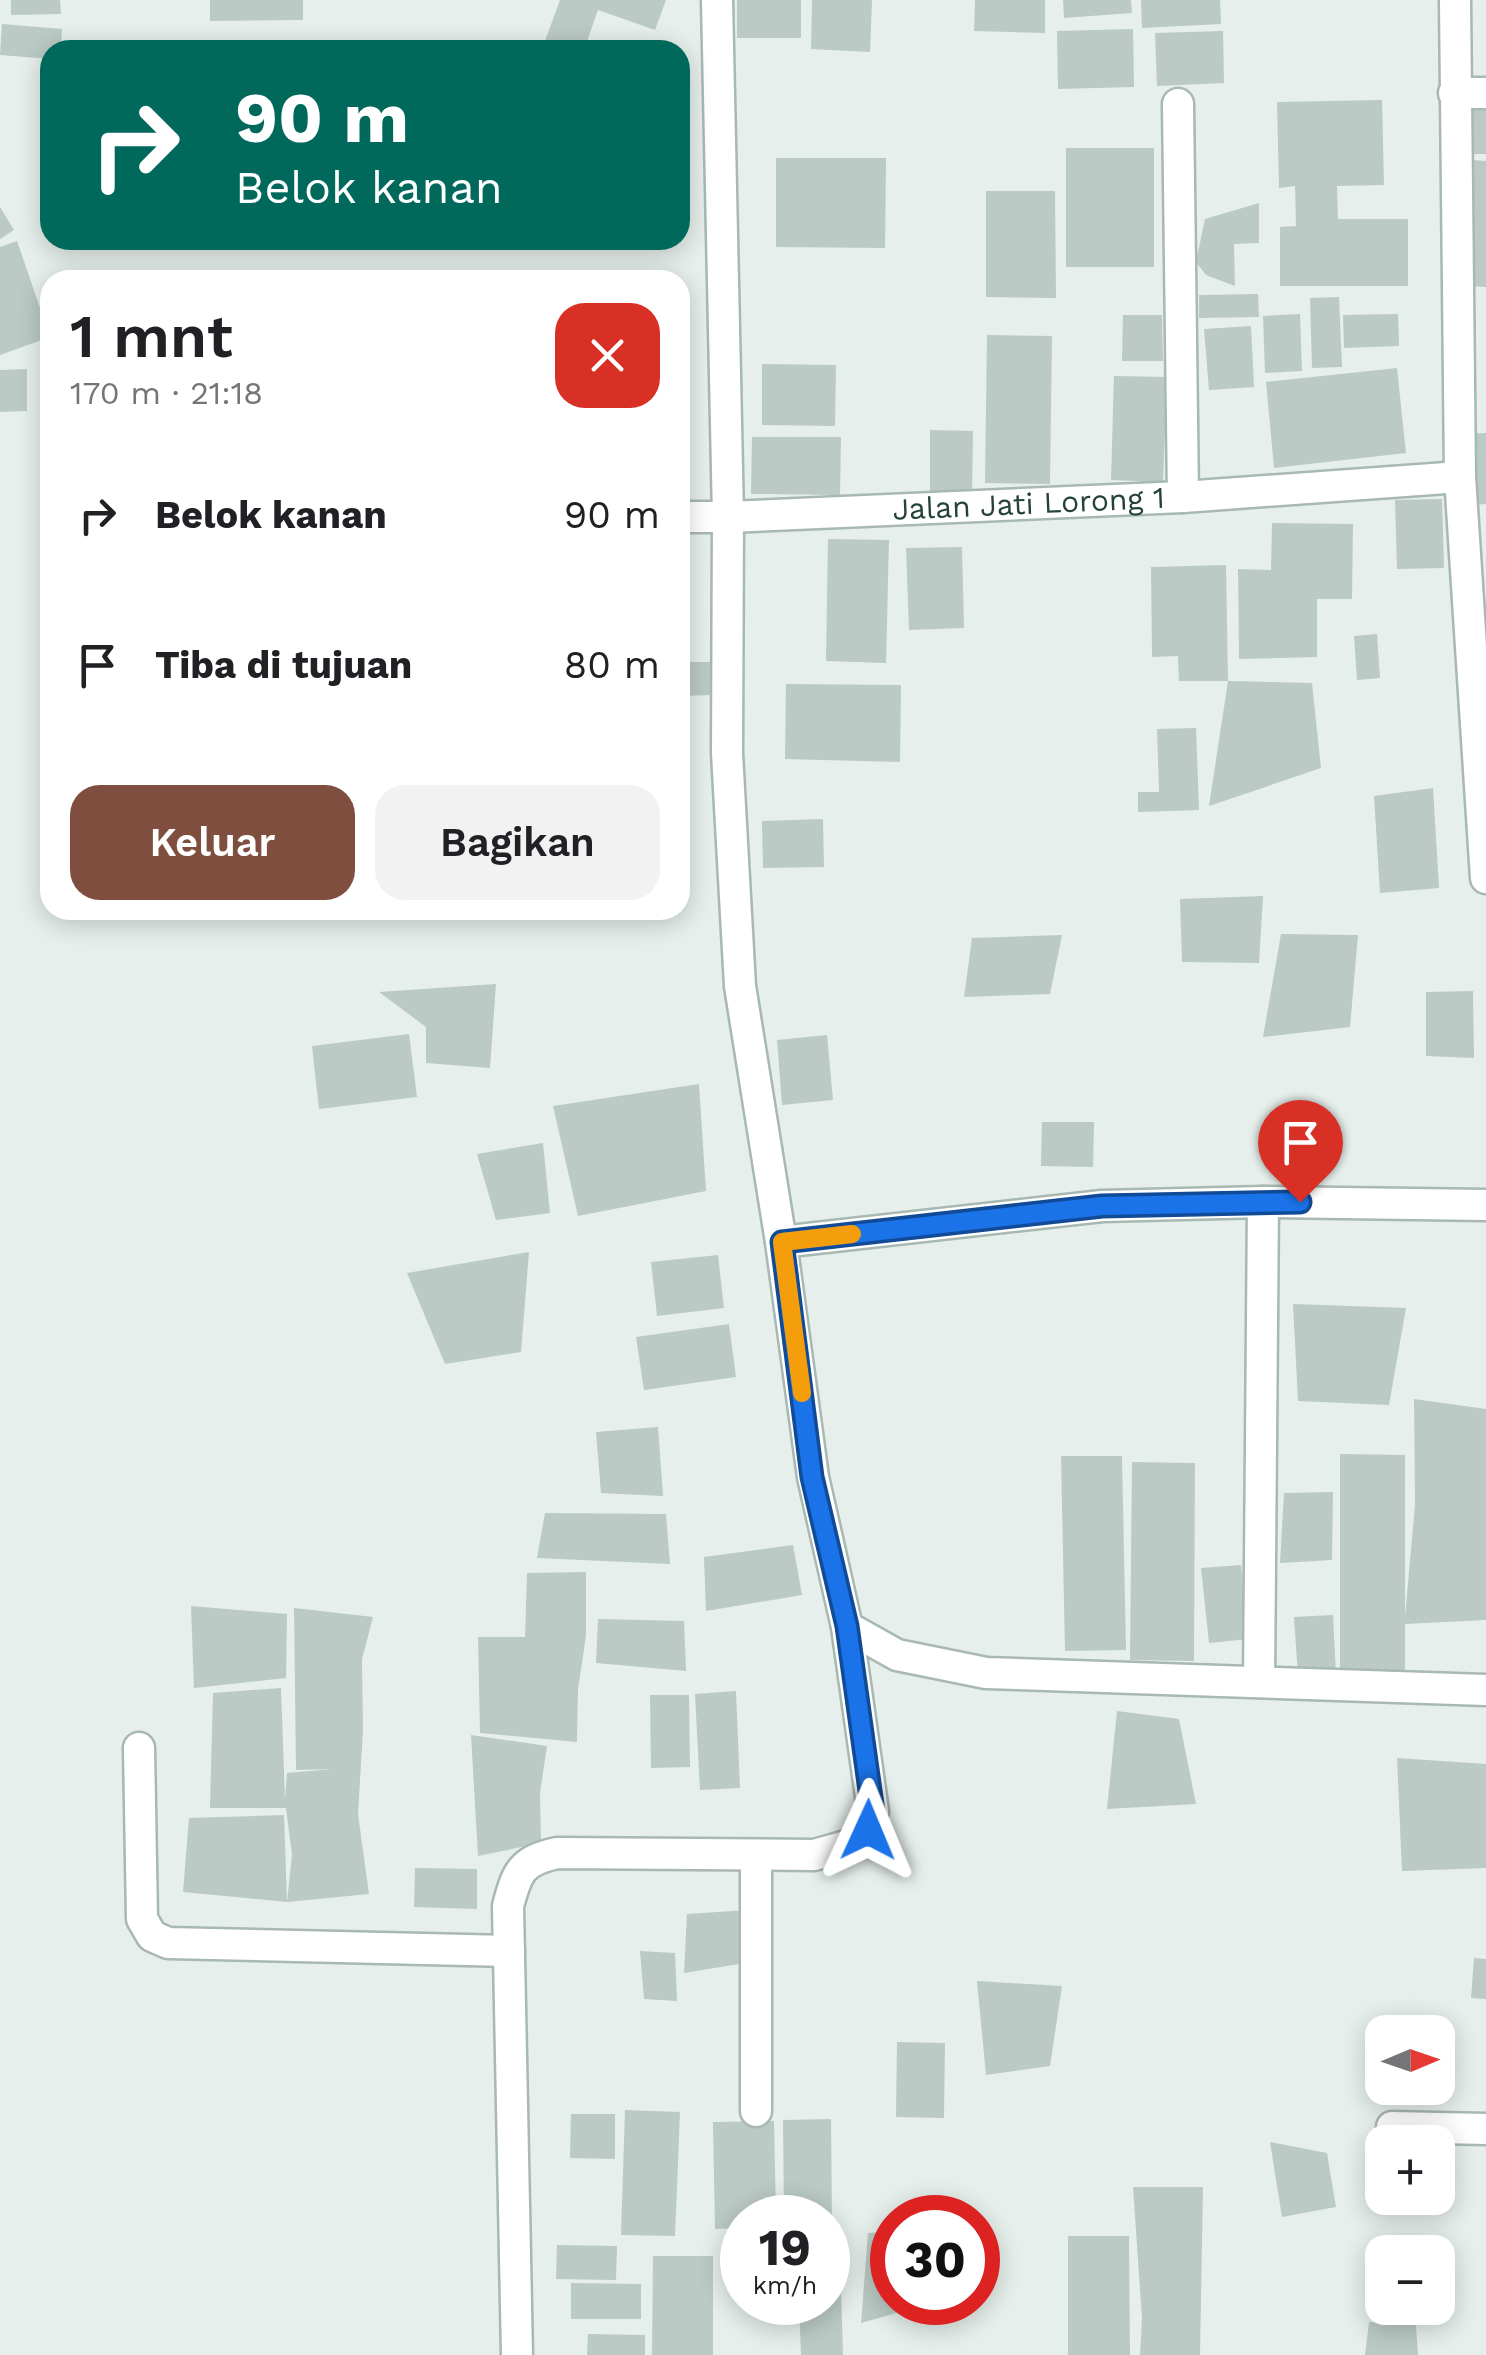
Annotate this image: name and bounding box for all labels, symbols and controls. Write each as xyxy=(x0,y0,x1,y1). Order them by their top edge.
text: 90 m xyxy=(235,77,409,159)
icon: right xyxy=(70,80,200,210)
text: Belok kanan xyxy=(235,161,503,214)
text: 1 mnt xyxy=(70,301,233,372)
button: close xyxy=(555,303,660,408)
text: 170 m · 21:18 xyxy=(70,374,263,412)
street label: Jalan Jati Lorong 1 xyxy=(892,480,1165,527)
icon: right xyxy=(70,488,125,543)
text: Belok kanan xyxy=(155,493,387,537)
text: 90 m xyxy=(564,493,660,537)
icon: arrive xyxy=(70,638,125,693)
text: Tiba di tujuan xyxy=(155,643,412,687)
text: 80 m xyxy=(564,643,660,687)
button: Keluar xyxy=(70,785,355,900)
button: Bagikan xyxy=(375,785,660,900)
pin xyxy=(1258,1100,1343,1203)
icon: arrive xyxy=(1273,1115,1328,1170)
position arrow xyxy=(816,1778,920,1882)
north arrow xyxy=(1365,2015,1455,2105)
map controls xyxy=(1365,2015,1455,2325)
button: + xyxy=(1365,2125,1455,2215)
speed limit sign: 30 xyxy=(870,2195,1000,2325)
text: 19 xyxy=(759,2218,811,2277)
button: − xyxy=(1365,2235,1455,2325)
text: km/h xyxy=(753,2271,817,2300)

